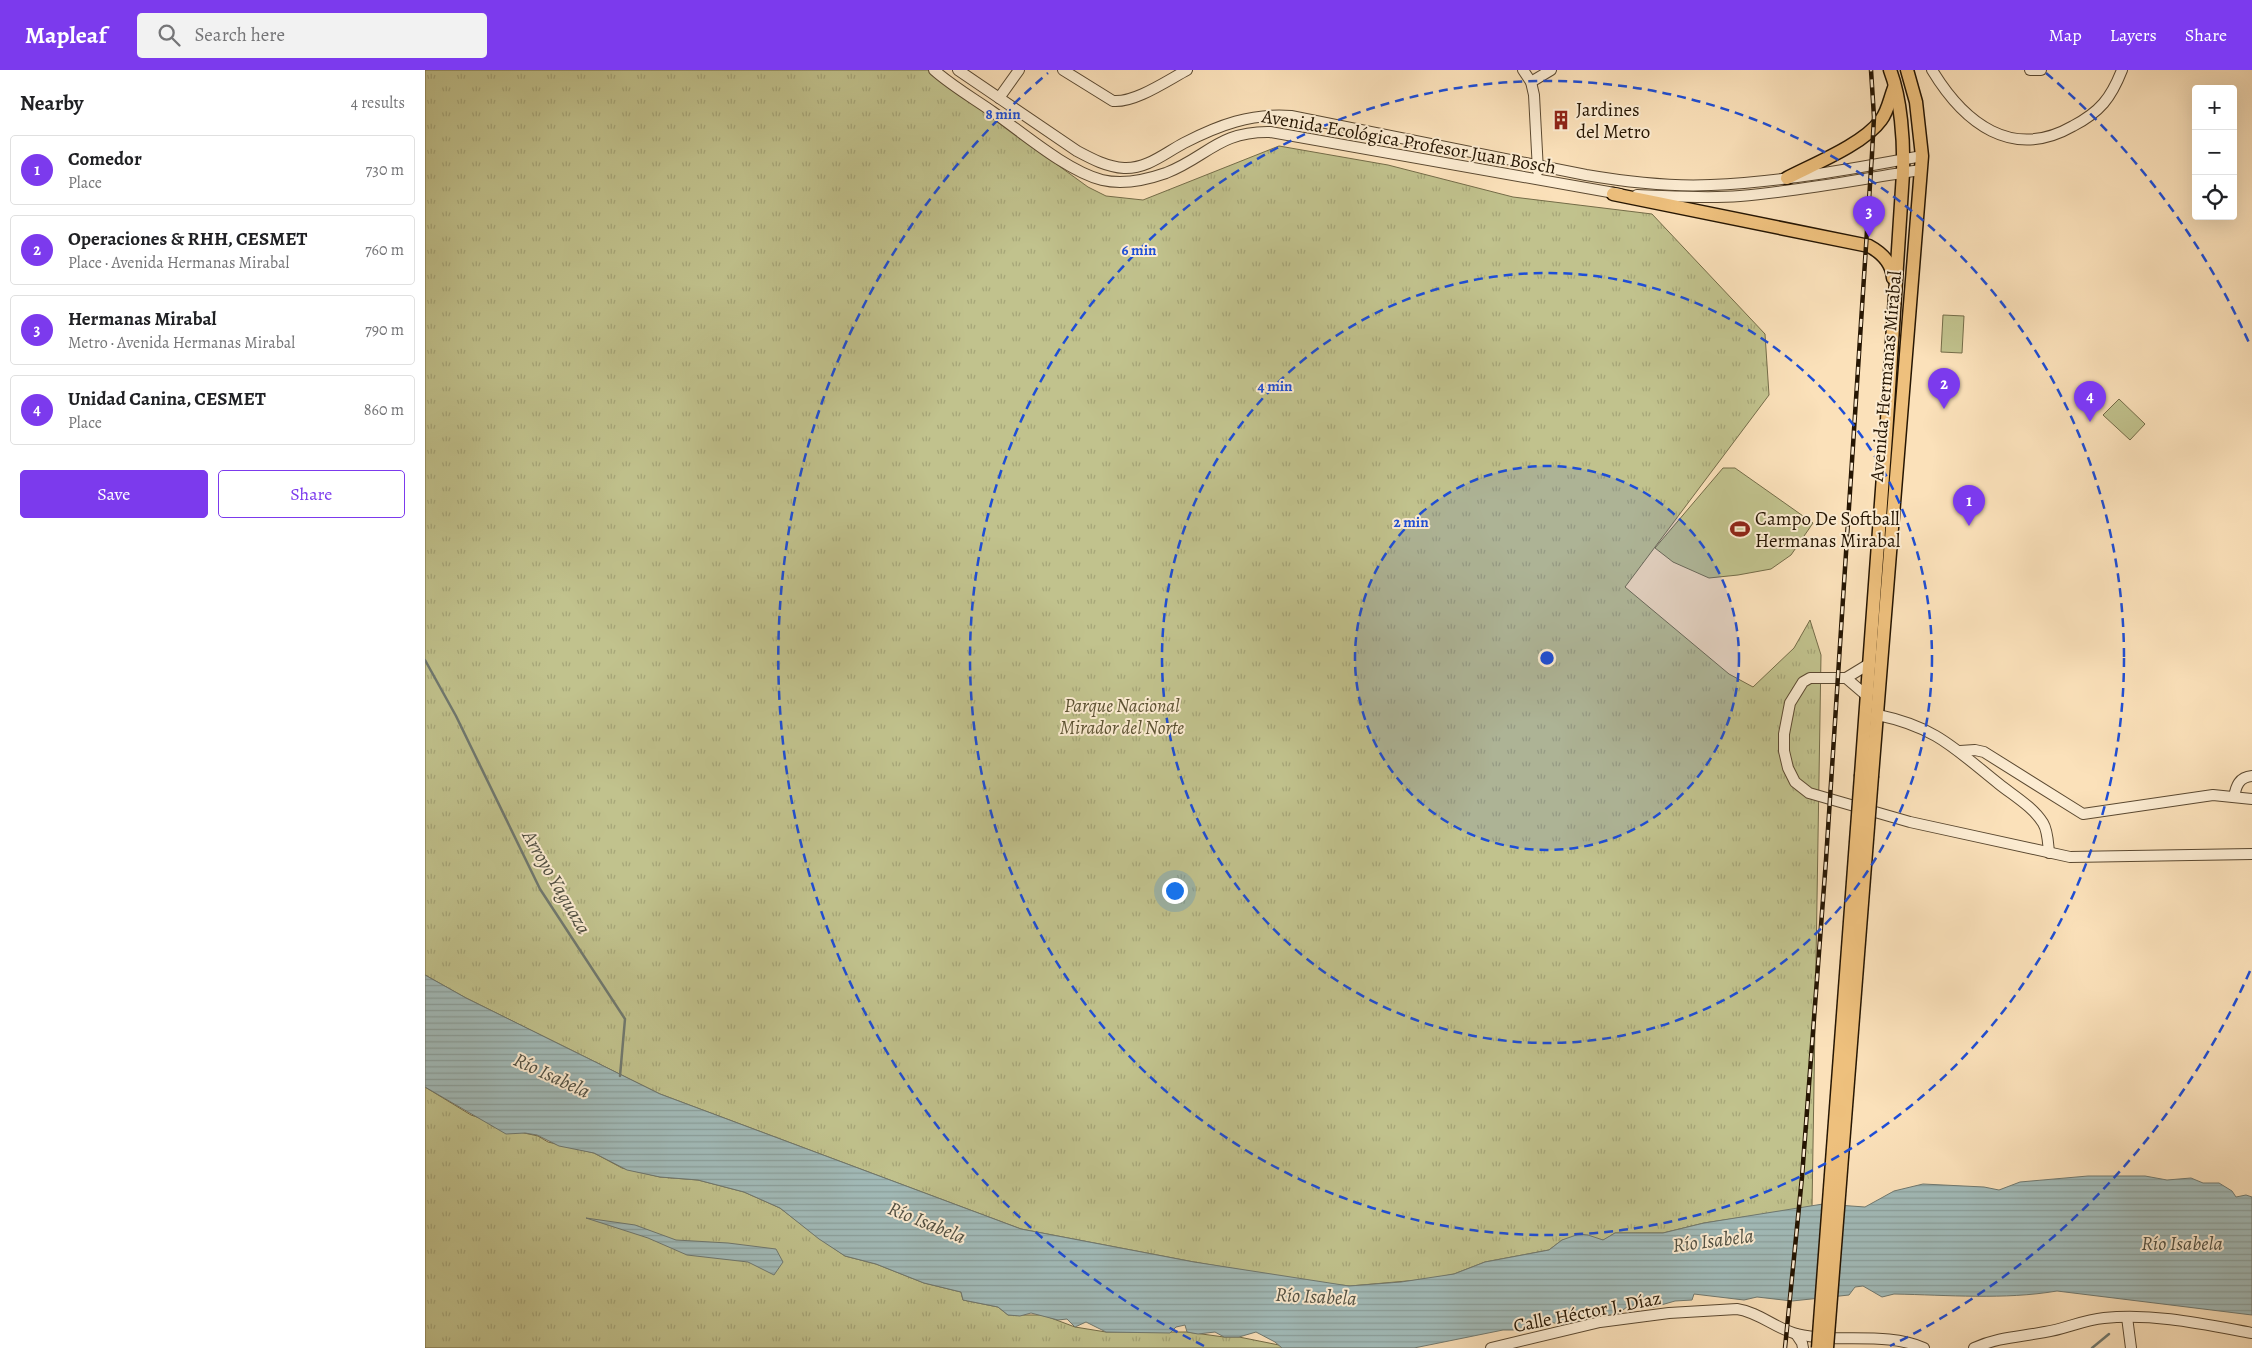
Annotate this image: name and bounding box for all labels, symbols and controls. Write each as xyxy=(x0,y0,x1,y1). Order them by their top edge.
search box xyxy=(137,13,487,58)
text: Mapleaf xyxy=(25,19,107,51)
icon: search xyxy=(155,21,183,49)
text: Search here xyxy=(195,22,285,48)
text: Map xyxy=(2049,23,2082,47)
text: Layers xyxy=(2110,23,2157,47)
text: Share xyxy=(2185,23,2227,47)
map controls xyxy=(2192,85,2237,220)
button: + xyxy=(2192,85,2237,130)
text: Nearby xyxy=(20,89,83,117)
text: 4 results xyxy=(351,92,405,114)
place label: Jardines del Metro xyxy=(1576,97,1650,145)
street label: Avenida Ecológica Profesor Juan Bosch xyxy=(1259,103,1558,181)
text: 8 min xyxy=(985,104,1021,124)
building icon: Jardines del Metro xyxy=(1550,109,1572,131)
button: − xyxy=(2192,130,2237,175)
text: Comedor xyxy=(68,146,142,172)
text: 1 xyxy=(34,159,40,181)
text: 730 m xyxy=(366,159,404,181)
text: Place xyxy=(68,172,102,194)
button: locate xyxy=(2192,175,2237,220)
pin: 3 xyxy=(1853,196,1885,237)
text: Operaciones & RHH, CESMET xyxy=(68,226,307,252)
text: 2 xyxy=(33,239,41,261)
text: 760 m xyxy=(365,239,404,261)
text: 6 min xyxy=(1122,240,1157,260)
text: Place · Avenida Hermanas Mirabal xyxy=(68,252,289,274)
street label: Avenida Hermanas Mirabal xyxy=(1864,269,1908,484)
text: Hermanas Mirabal xyxy=(68,306,217,332)
text: 3 xyxy=(34,319,40,341)
text: 790 m xyxy=(365,319,404,341)
text: Metro · Avenida Hermanas Mirabal xyxy=(68,332,295,354)
pin: 2 xyxy=(1928,368,1960,409)
text: 4 min xyxy=(1257,376,1293,396)
pin: 4 xyxy=(2074,381,2106,422)
text: Unidad Canina, CESMET xyxy=(68,386,266,412)
text: 4 xyxy=(33,399,41,421)
text: 860 m xyxy=(364,399,404,421)
text: Place xyxy=(68,412,102,434)
button: Save xyxy=(20,470,208,518)
button: Share xyxy=(218,470,405,518)
pin: 1 xyxy=(1953,485,1985,526)
place label: Campo De Softball Hermanas Mirabal xyxy=(1755,506,1901,554)
text: 2 min xyxy=(1393,512,1429,532)
sports icon: Campo De Softball Hermanas Mirabal xyxy=(1729,518,1751,540)
centre of rings xyxy=(1538,649,1556,667)
park label: Parque Nacional Mirador del Norte xyxy=(1060,693,1184,741)
water label: Arroyo Yaguaza xyxy=(515,824,597,939)
your location xyxy=(1162,878,1188,904)
water label: Río Isabela xyxy=(509,1046,594,1105)
water label: Río Isabela xyxy=(884,1195,970,1250)
water label: Río Isabela xyxy=(1671,1222,1755,1259)
water label: Río Isabela xyxy=(2141,1230,2223,1257)
water label: Río Isabela xyxy=(1275,1281,1357,1312)
street label: Calle Héctor J. Díaz xyxy=(1511,1285,1663,1339)

